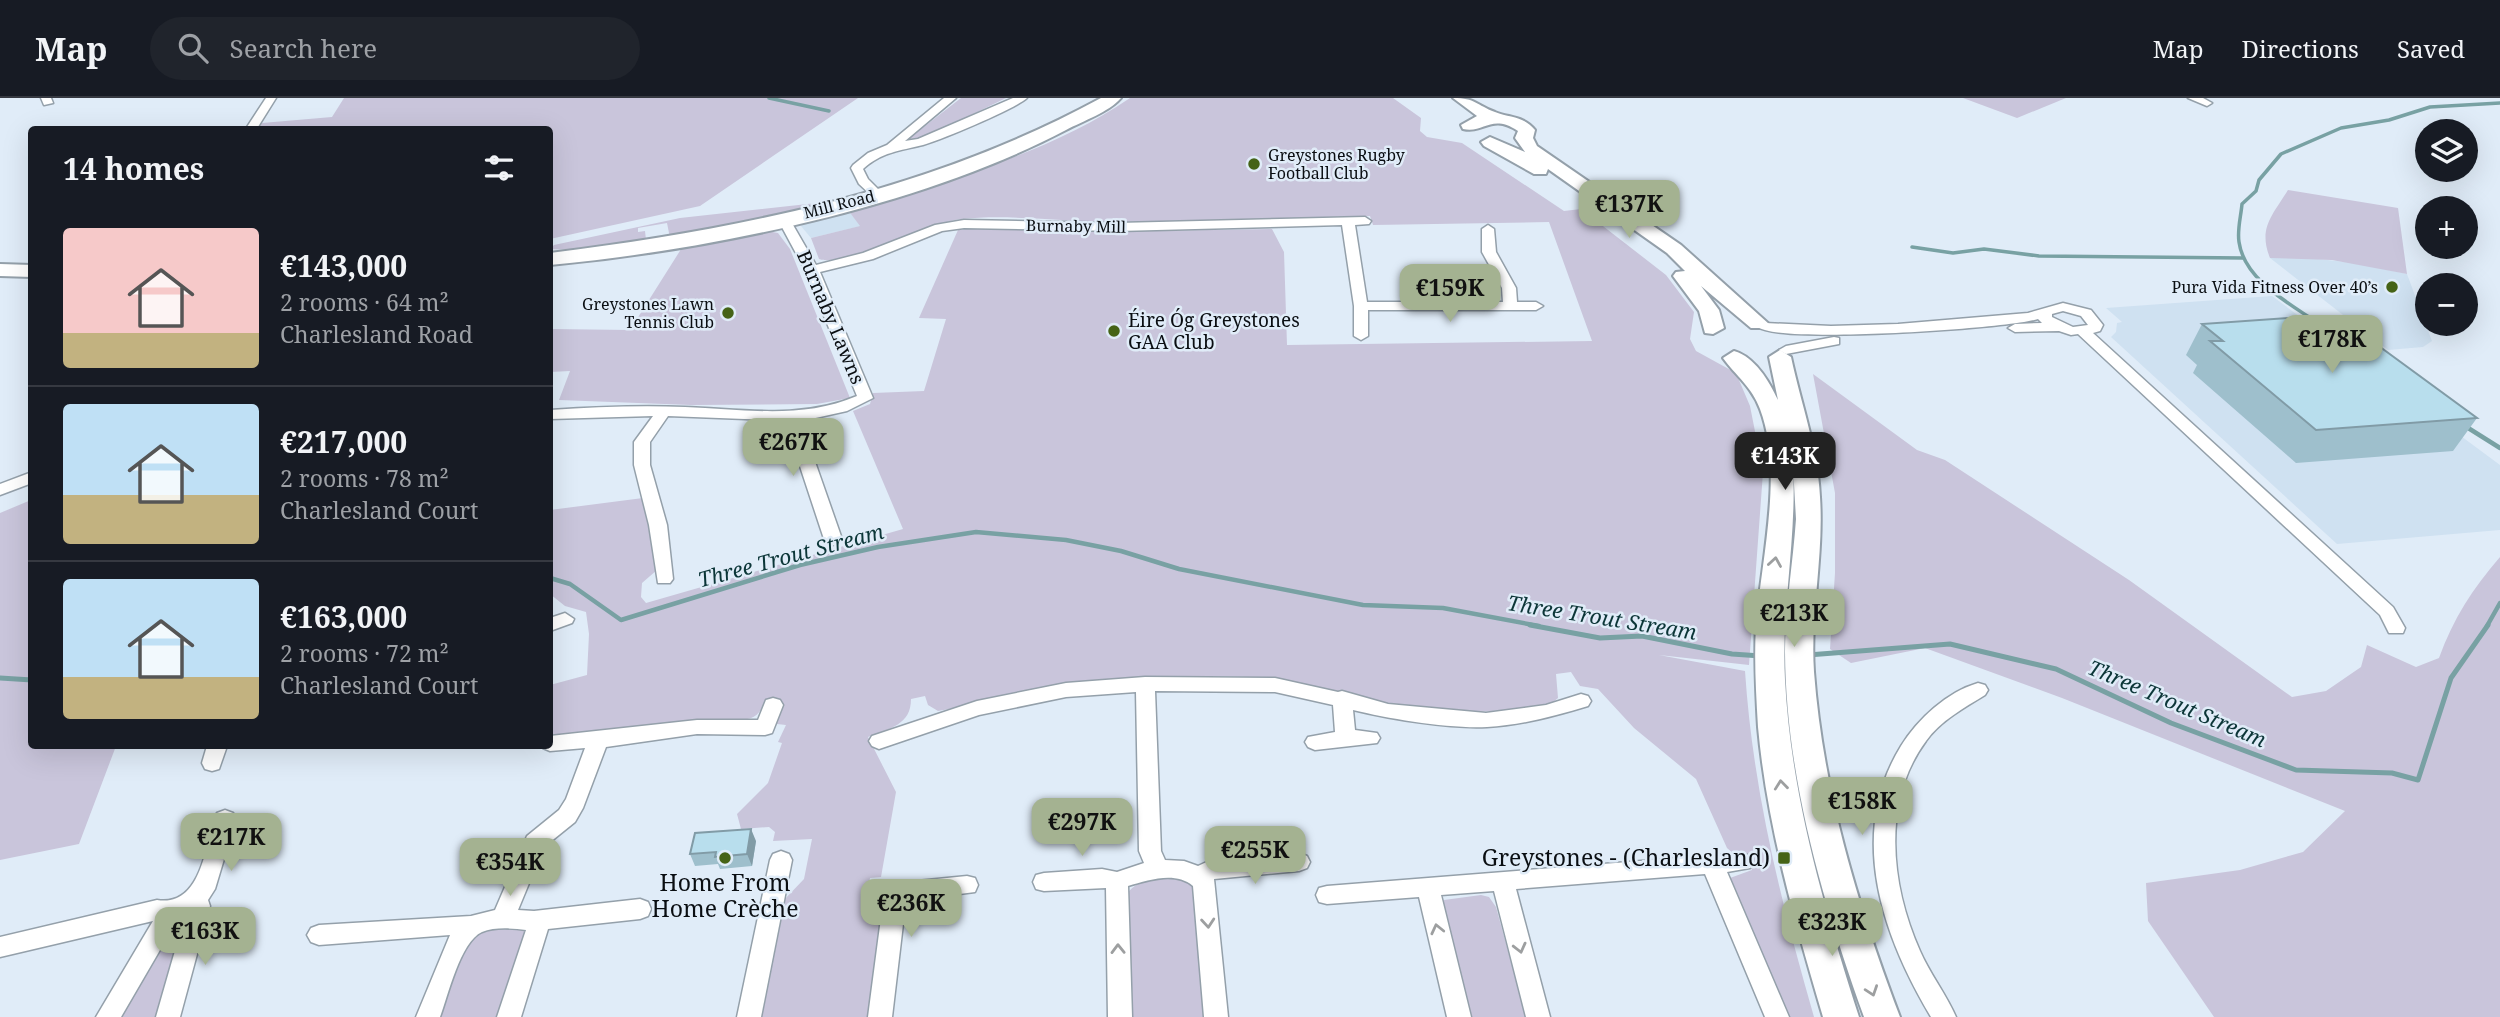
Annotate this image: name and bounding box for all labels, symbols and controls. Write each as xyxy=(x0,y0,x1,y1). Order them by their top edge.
search box xyxy=(150,17,640,80)
text: Map xyxy=(35,26,108,71)
icon: search xyxy=(174,29,212,67)
text: Search here xyxy=(230,30,377,66)
text: Map xyxy=(2153,32,2204,65)
text: Directions xyxy=(2242,32,2359,65)
text: Saved xyxy=(2397,32,2465,65)
map controls xyxy=(2415,119,2478,336)
button: layers xyxy=(2415,119,2478,182)
place label: Greystones Rugby Football Club xyxy=(1268,144,1406,184)
text: 14 homes xyxy=(63,148,204,189)
icon: filters xyxy=(480,149,518,187)
marker: Greystones Rugby Football Club xyxy=(1246,156,1262,172)
pin: €137K xyxy=(1580,180,1678,240)
street label: Mill Road xyxy=(801,184,877,223)
text: €137K xyxy=(1595,187,1663,219)
button: + xyxy=(2415,196,2478,259)
street label: Burnaby Mill xyxy=(1026,214,1126,238)
text: €143,000 xyxy=(280,245,407,286)
street label: Burnaby Lawns xyxy=(791,246,871,388)
icon: home xyxy=(119,256,203,340)
pin: €159K xyxy=(1401,264,1499,324)
text: €159K xyxy=(1416,271,1484,303)
button: − xyxy=(2415,273,2478,336)
place label: Pura Vida Fitness Over 40’s xyxy=(2172,276,2378,298)
marker: Pura Vida Fitness Over 40’s xyxy=(2384,279,2400,295)
text: 2 rooms · 64 m² xyxy=(280,286,449,318)
place label: Greystones Lawn Tennis Club xyxy=(582,293,714,333)
marker: Greystones Lawn Tennis Club xyxy=(720,305,736,321)
place label: Éire Óg Greystones GAA Club xyxy=(1128,307,1300,355)
pin: €178K xyxy=(2283,316,2381,375)
text: Charlesland Road xyxy=(280,318,473,350)
text: €178K xyxy=(2298,322,2366,354)
marker: Éire Óg Greystones GAA Club xyxy=(1106,323,1122,339)
pin: €267K xyxy=(744,418,842,478)
text: €217,000 xyxy=(280,421,407,462)
text: €267K xyxy=(759,425,827,457)
icon: home xyxy=(119,432,203,516)
pin: €143K xyxy=(1736,432,1834,492)
text: €143K xyxy=(1751,439,1819,471)
text: 2 rooms · 78 m² xyxy=(280,462,449,494)
text: Charlesland Court xyxy=(280,494,478,526)
water label: Three Trout Stream xyxy=(695,517,887,593)
one-way arrow xyxy=(1767,556,1782,568)
water label: Three Trout Stream xyxy=(1506,588,1699,646)
pin: €213K xyxy=(1745,589,1843,649)
text: €163,000 xyxy=(280,596,407,637)
text: €213K xyxy=(1760,596,1828,628)
icon: home xyxy=(119,607,203,691)
text: 2 rooms · 72 m² xyxy=(280,637,449,669)
water label: Three Trout Stream xyxy=(2084,653,2271,753)
text: Charlesland Court xyxy=(280,669,478,701)
pin: €158K xyxy=(1813,778,1911,837)
one-way arrow xyxy=(1774,779,1789,791)
text: €158K xyxy=(1828,784,1896,816)
pin: €297K xyxy=(1033,798,1131,858)
text: €297K xyxy=(1048,805,1116,837)
pin: €217K xyxy=(182,814,280,873)
text: €217K xyxy=(197,820,265,852)
pin: €255K xyxy=(1206,826,1304,886)
text: €255K xyxy=(1221,833,1289,865)
pin: €354K xyxy=(461,838,559,898)
place label: Greystones - (Charlesland) xyxy=(1482,841,1770,873)
text: €354K xyxy=(476,845,544,877)
marker: Home From Home Crèche xyxy=(717,850,733,866)
marker: Greystones - (Charlesland) xyxy=(1776,850,1792,866)
place label: Home From Home Crèche xyxy=(651,866,799,924)
pin: €236K xyxy=(862,880,960,939)
text: €236K xyxy=(877,886,945,918)
pin: €323K xyxy=(1783,898,1881,958)
text: €323K xyxy=(1798,905,1866,937)
pin: €163K xyxy=(156,908,254,967)
text: €163K xyxy=(171,914,239,946)
one-way arrow xyxy=(1200,918,1215,929)
one-way arrow xyxy=(1431,923,1446,935)
one-way arrow xyxy=(1512,942,1526,954)
one-way arrow xyxy=(1111,943,1126,954)
one-way arrow xyxy=(1864,984,1878,997)

